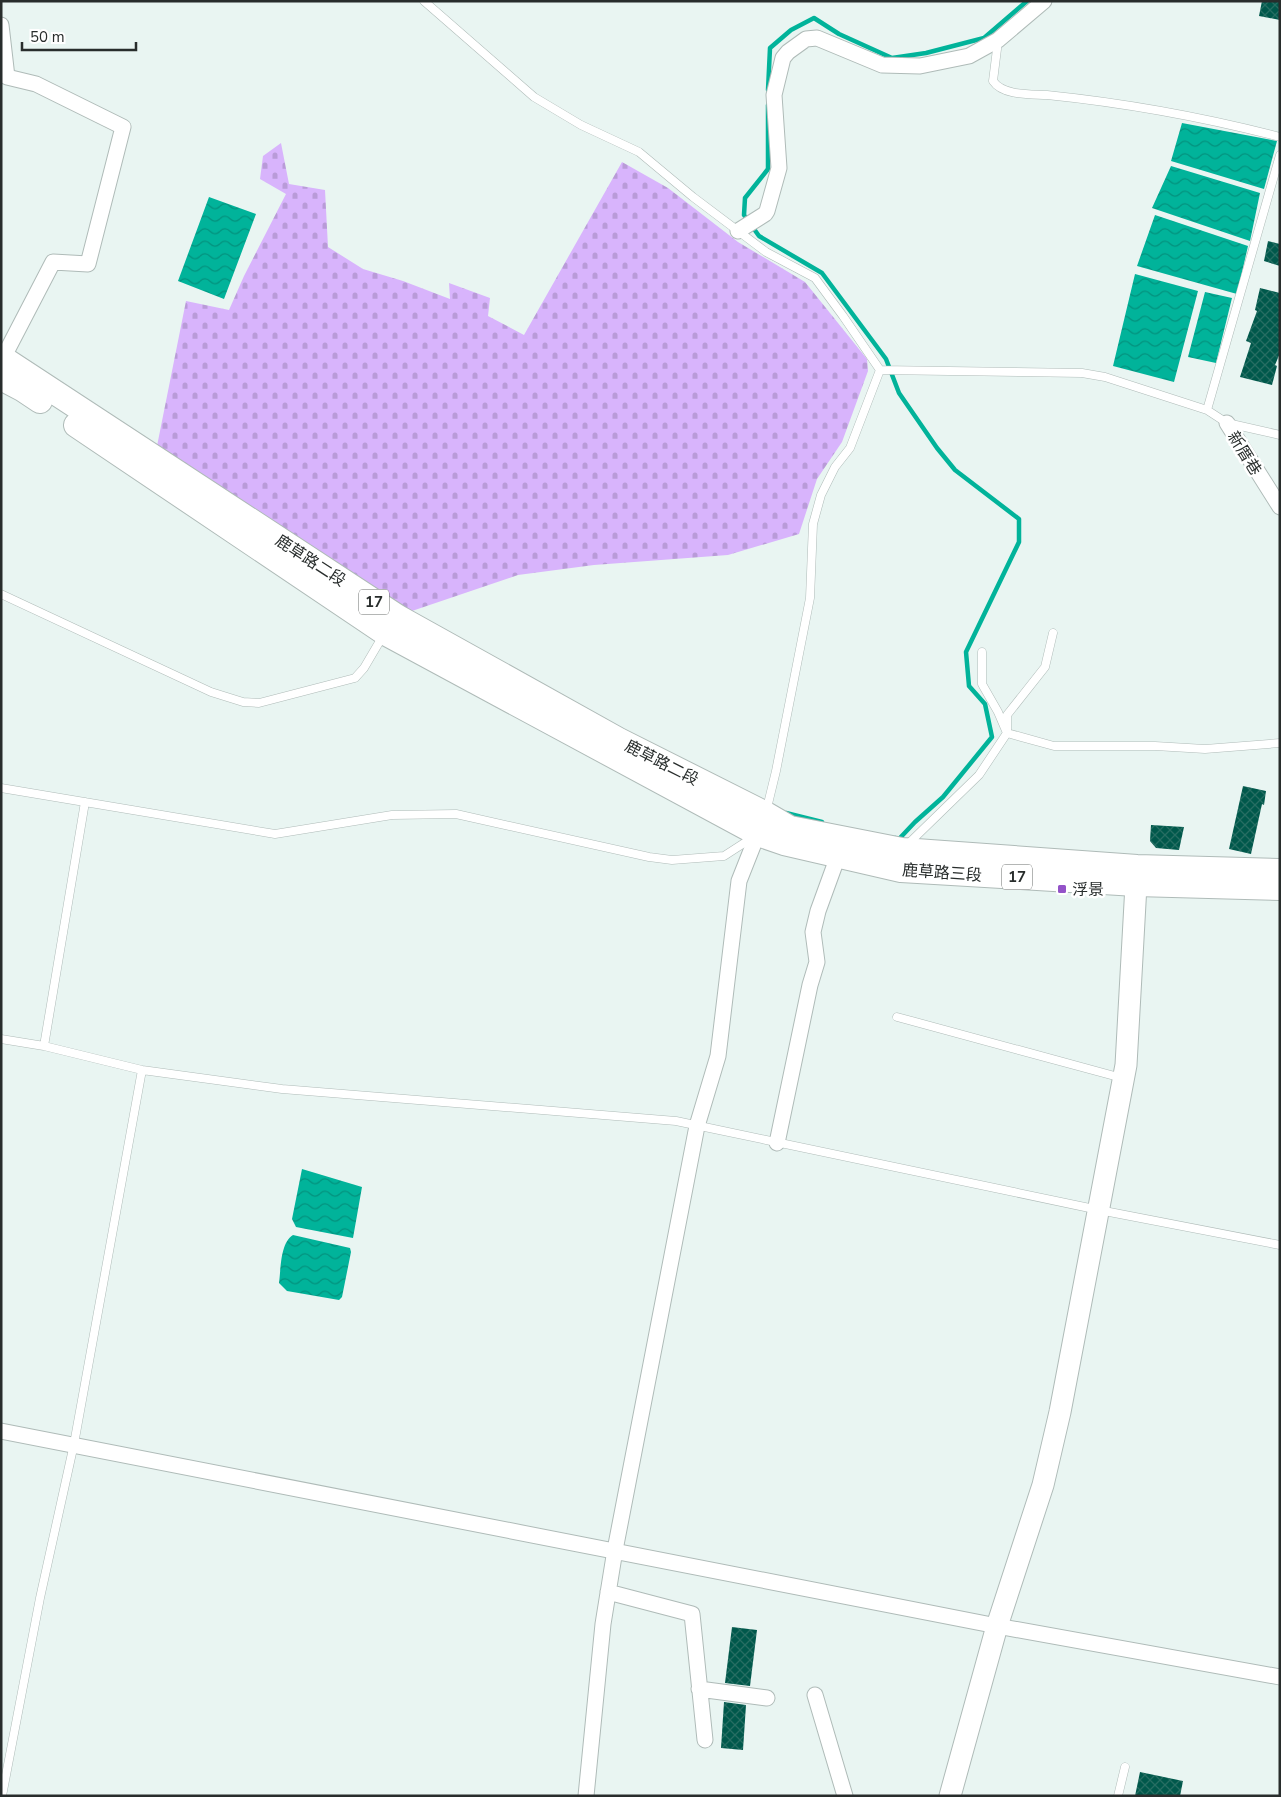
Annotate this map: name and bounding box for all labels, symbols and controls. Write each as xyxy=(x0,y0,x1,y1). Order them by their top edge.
scale bar xyxy=(22,20,136,52)
text: 50 m xyxy=(30,27,65,47)
street label: 新厝巷 xyxy=(1222,427,1266,480)
street label: 鹿草路二段 xyxy=(271,530,350,592)
road number: 17 xyxy=(359,590,389,614)
street label: 鹿草路二段 xyxy=(621,735,702,791)
street label: 鹿草路三段 xyxy=(901,859,983,887)
road number: 17 xyxy=(1002,864,1032,890)
place label: 浮景 xyxy=(1072,879,1104,901)
marker: 浮景 xyxy=(1056,883,1068,895)

